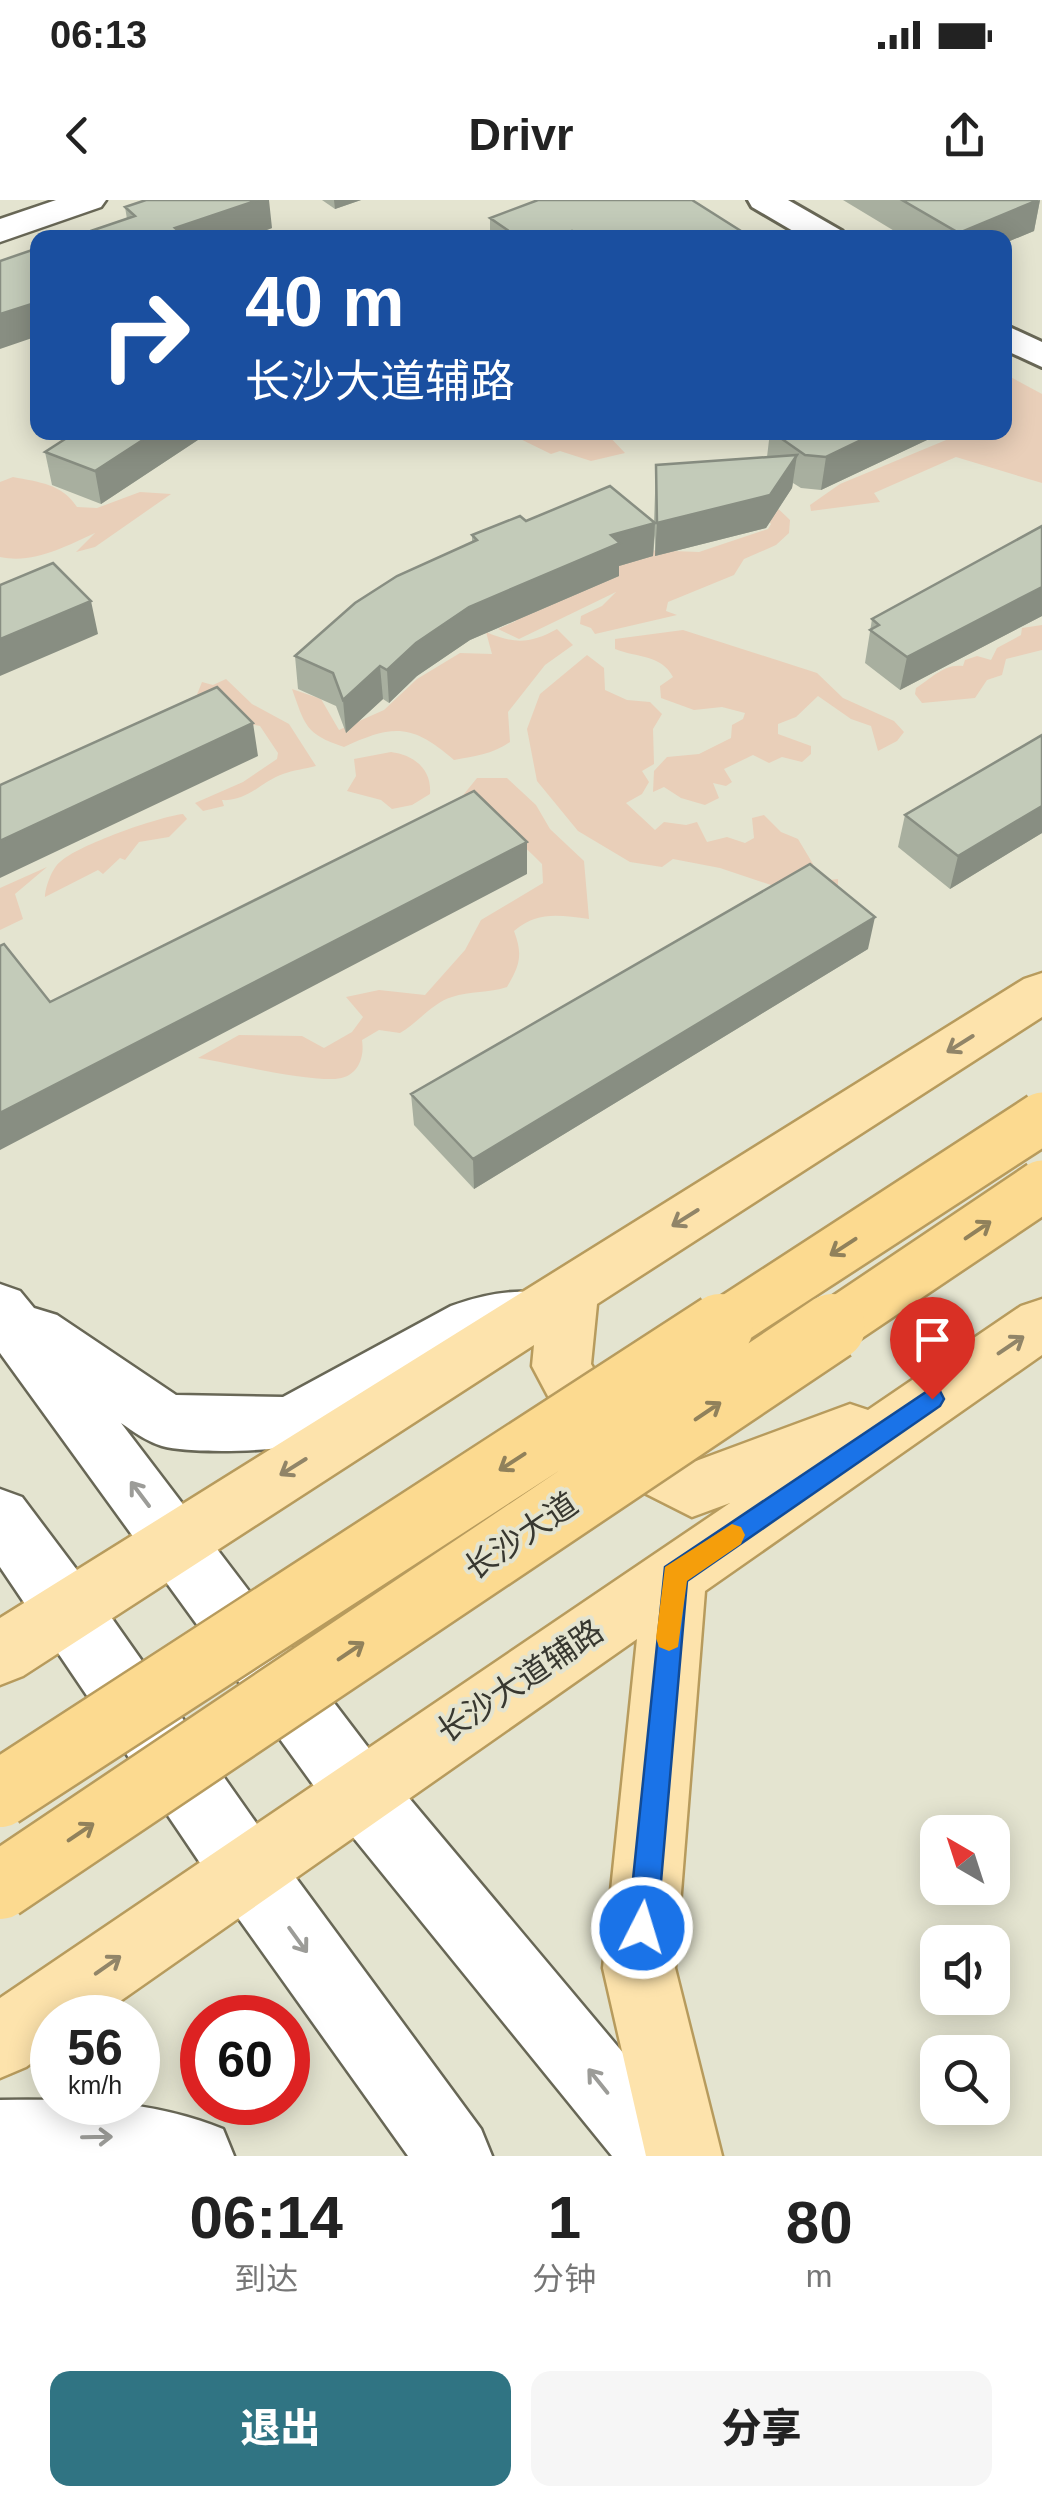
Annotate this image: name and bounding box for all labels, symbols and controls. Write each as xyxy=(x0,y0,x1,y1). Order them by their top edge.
text: 06:13 xyxy=(50,14,147,56)
icon: back xyxy=(50,108,105,163)
icon: share xyxy=(937,108,992,163)
text: Drivr xyxy=(468,109,574,160)
text: 40 m xyxy=(245,263,405,341)
icon: right xyxy=(80,270,210,400)
text: 长沙大道辅路 xyxy=(245,356,515,407)
one-way arrow xyxy=(946,1034,974,1054)
one-way arrow xyxy=(672,1208,700,1229)
one-way arrow xyxy=(963,1219,991,1240)
one-way arrow xyxy=(830,1237,857,1257)
pin xyxy=(890,1297,975,1400)
icon: arrive xyxy=(905,1312,960,1367)
one-way arrow xyxy=(996,1335,1024,1356)
one-way arrow xyxy=(693,1401,721,1422)
one-way arrow xyxy=(498,1452,526,1473)
one-way arrow xyxy=(279,1457,307,1478)
one-way arrow xyxy=(129,1481,151,1507)
street label: 长沙大道 xyxy=(458,1485,584,1587)
street label: 长沙大道辅路 xyxy=(430,1612,610,1750)
one-way arrow xyxy=(336,1640,364,1661)
north arrow xyxy=(920,1815,1010,1905)
map controls xyxy=(920,1815,1010,2125)
one-way arrow xyxy=(66,1821,94,1842)
position arrow xyxy=(590,1876,694,1980)
button: sound xyxy=(920,1925,1010,2015)
one-way arrow xyxy=(287,1926,308,1954)
one-way arrow xyxy=(94,1955,122,1976)
speed limit sign: 60 xyxy=(180,1995,310,2125)
text: 56 xyxy=(67,2020,123,2076)
button: search xyxy=(920,2035,1010,2125)
one-way arrow xyxy=(587,2068,609,2094)
text: km/h xyxy=(68,2071,122,2099)
one-way arrow xyxy=(81,2127,113,2146)
text: 06:14 xyxy=(189,2184,343,2251)
text: 1 xyxy=(548,2184,581,2251)
text: 80 xyxy=(786,2189,853,2256)
text: m xyxy=(806,2258,833,2294)
text: 到达 xyxy=(234,2261,298,2297)
text: 分钟 xyxy=(532,2261,596,2297)
button: 退出 xyxy=(50,2371,511,2486)
button: 分享 xyxy=(531,2371,992,2486)

